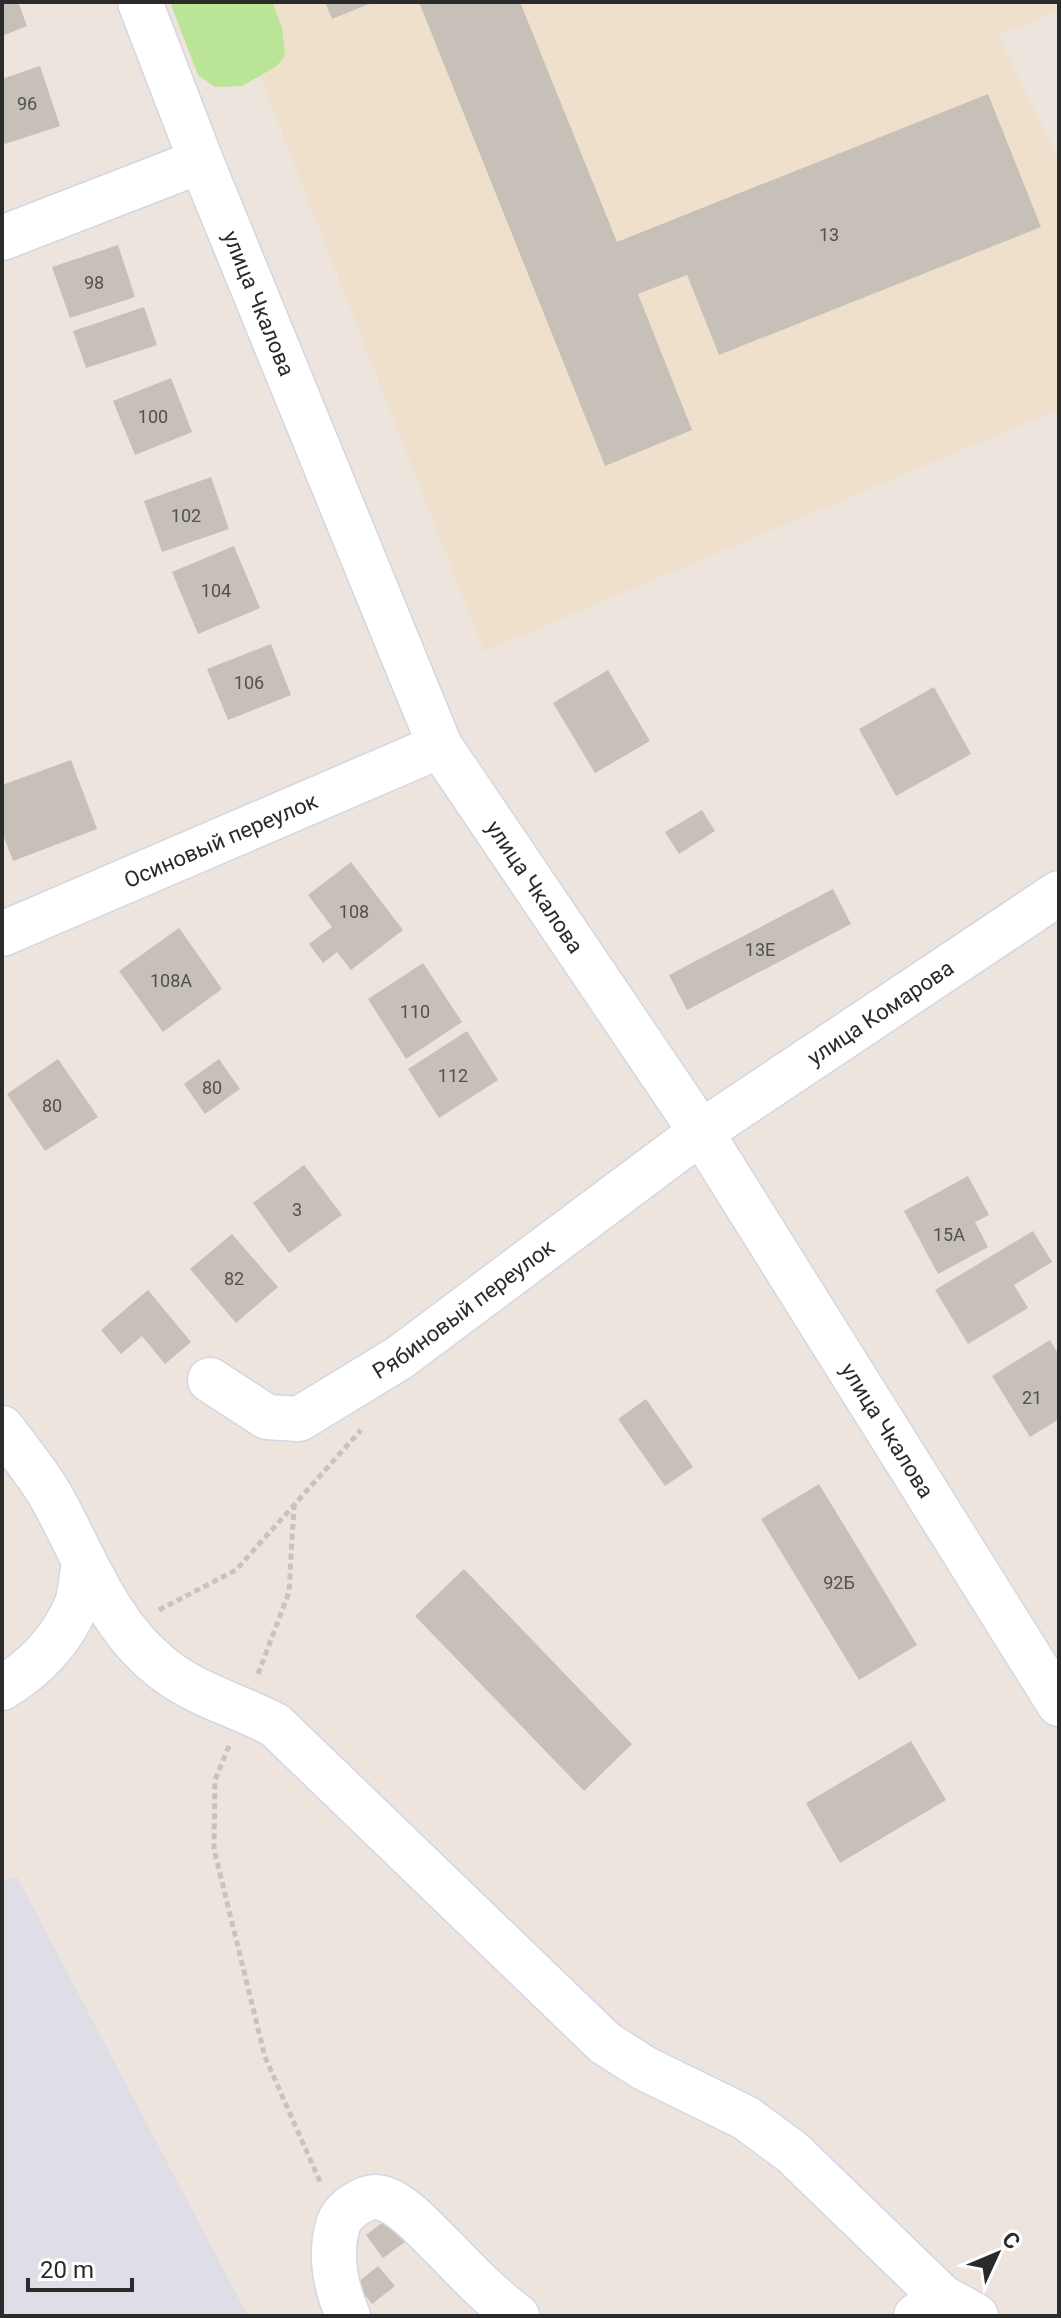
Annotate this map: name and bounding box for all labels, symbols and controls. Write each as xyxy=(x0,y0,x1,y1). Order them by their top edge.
house number: 96 xyxy=(17,93,37,114)
house number: 13 xyxy=(819,224,839,245)
street label: улица Чкалова xyxy=(218,227,300,380)
house number: 98 xyxy=(84,272,104,293)
house number: 100 xyxy=(138,406,168,427)
house number: 102 xyxy=(171,505,201,526)
house number: 104 xyxy=(201,580,231,601)
house number: 106 xyxy=(234,672,264,693)
street label: Осиновый переулок xyxy=(120,788,321,893)
street label: улица Чкалова xyxy=(481,816,589,958)
house number: 108 xyxy=(339,901,369,922)
house number: 13Е xyxy=(745,939,775,960)
street label: улица Комарова xyxy=(803,955,958,1070)
house number: 108А xyxy=(150,970,192,991)
house number: 110 xyxy=(400,1001,430,1022)
house number: 112 xyxy=(438,1065,468,1086)
house number: 80 xyxy=(202,1077,222,1098)
house number: 80 xyxy=(42,1095,62,1116)
house number: 3 xyxy=(292,1199,302,1220)
house number: 15А xyxy=(933,1224,965,1245)
street label: Рябиновый переулок xyxy=(368,1234,559,1384)
house number: 82 xyxy=(224,1268,244,1289)
street label: улица Чкалова xyxy=(836,1358,939,1502)
house number: 21 xyxy=(1022,1387,1042,1408)
house number: 92Б xyxy=(823,1572,855,1593)
north arrow xyxy=(957,2214,1037,2294)
text: С xyxy=(997,2227,1025,2254)
scale bar xyxy=(28,2242,132,2292)
text: 20 m xyxy=(40,2256,94,2284)

